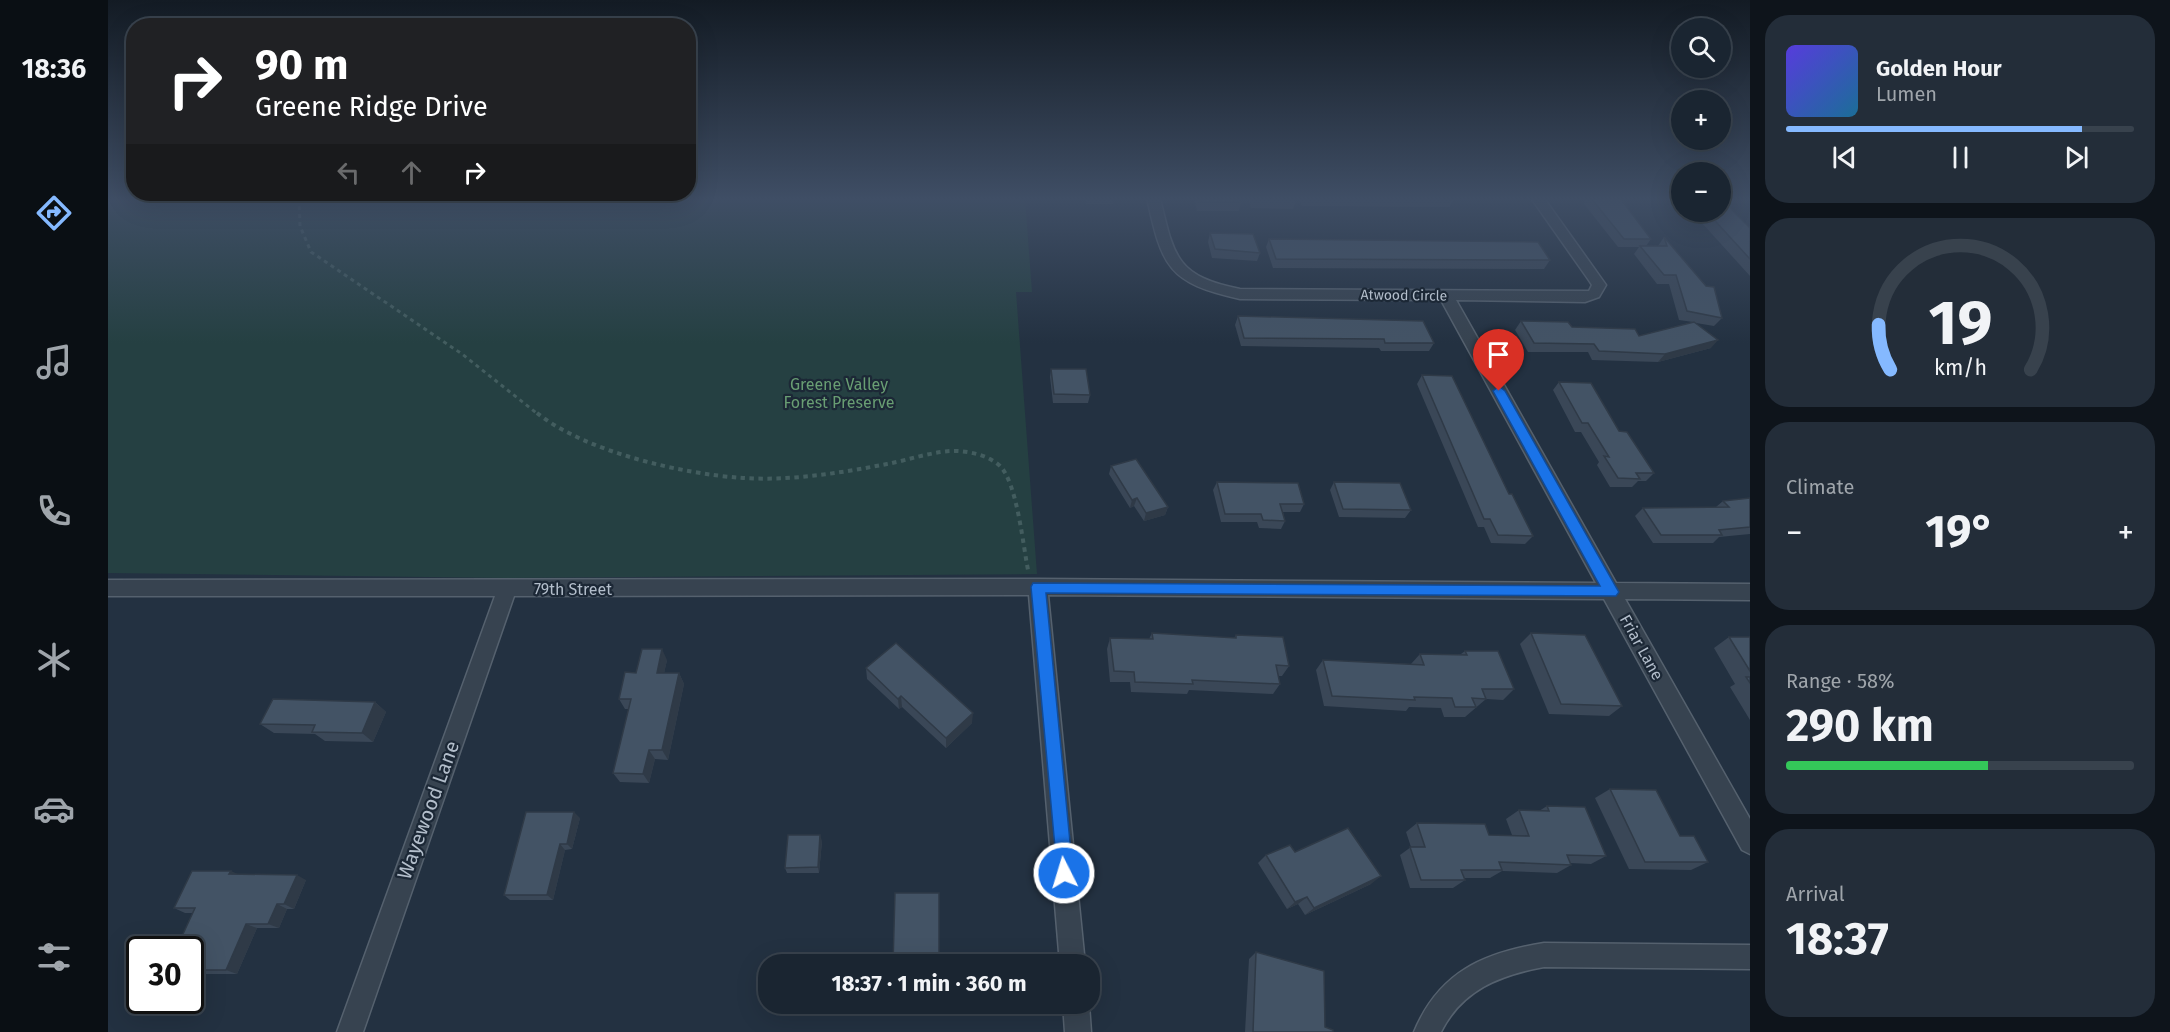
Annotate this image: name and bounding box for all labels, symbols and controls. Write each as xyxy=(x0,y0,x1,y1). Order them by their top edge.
map controls xyxy=(1671,18,1731,222)
button: search xyxy=(1671,18,1731,78)
text: 90 m xyxy=(255,40,349,90)
icon: right xyxy=(156,42,234,120)
text: 18:36 xyxy=(22,53,86,85)
text: Golden Hour xyxy=(1876,55,2002,82)
text: Lumen xyxy=(1876,82,1937,106)
button: + xyxy=(1671,90,1731,150)
text: Greene Ridge Drive xyxy=(255,91,488,123)
icon: previous xyxy=(1828,141,1861,174)
icon: pause xyxy=(1944,141,1977,174)
icon: next xyxy=(2060,141,2093,174)
icon: left xyxy=(332,156,365,189)
icon: ahead xyxy=(395,156,428,189)
icon: right xyxy=(458,156,491,189)
button: − xyxy=(1671,162,1731,222)
icon: directions xyxy=(33,192,75,234)
street label: Atwood Circle xyxy=(1361,286,1447,305)
text: 19 xyxy=(1928,286,1992,361)
pin xyxy=(1473,329,1524,391)
icon: arrive xyxy=(1482,338,1515,371)
icon: music xyxy=(33,341,75,383)
text: km/h xyxy=(1933,355,1987,381)
park label: Greene Valley Forest Preserve xyxy=(784,375,894,412)
text: Climate xyxy=(1786,475,1854,499)
icon: phone xyxy=(33,490,75,532)
text: 19° xyxy=(1925,505,1995,559)
text: − xyxy=(1786,513,1803,553)
text: + xyxy=(2118,513,2134,553)
street label: 79th Street xyxy=(534,580,612,599)
street label: Friar Lane xyxy=(1616,611,1667,683)
icon: climate xyxy=(33,639,75,681)
text: Range · 58% xyxy=(1786,669,1894,693)
text: 290 km xyxy=(1786,699,1934,753)
street label: Wayewood Lane xyxy=(392,738,464,882)
icon: car xyxy=(33,788,75,830)
position arrow xyxy=(1032,841,1096,905)
text: Arrival xyxy=(1786,882,1845,906)
text: 18:37 xyxy=(1786,912,1889,966)
icon: filters xyxy=(33,936,75,978)
speed limit sign: 30 xyxy=(126,936,204,1014)
text: 18:37 · 1 min · 360 m xyxy=(831,970,1027,997)

